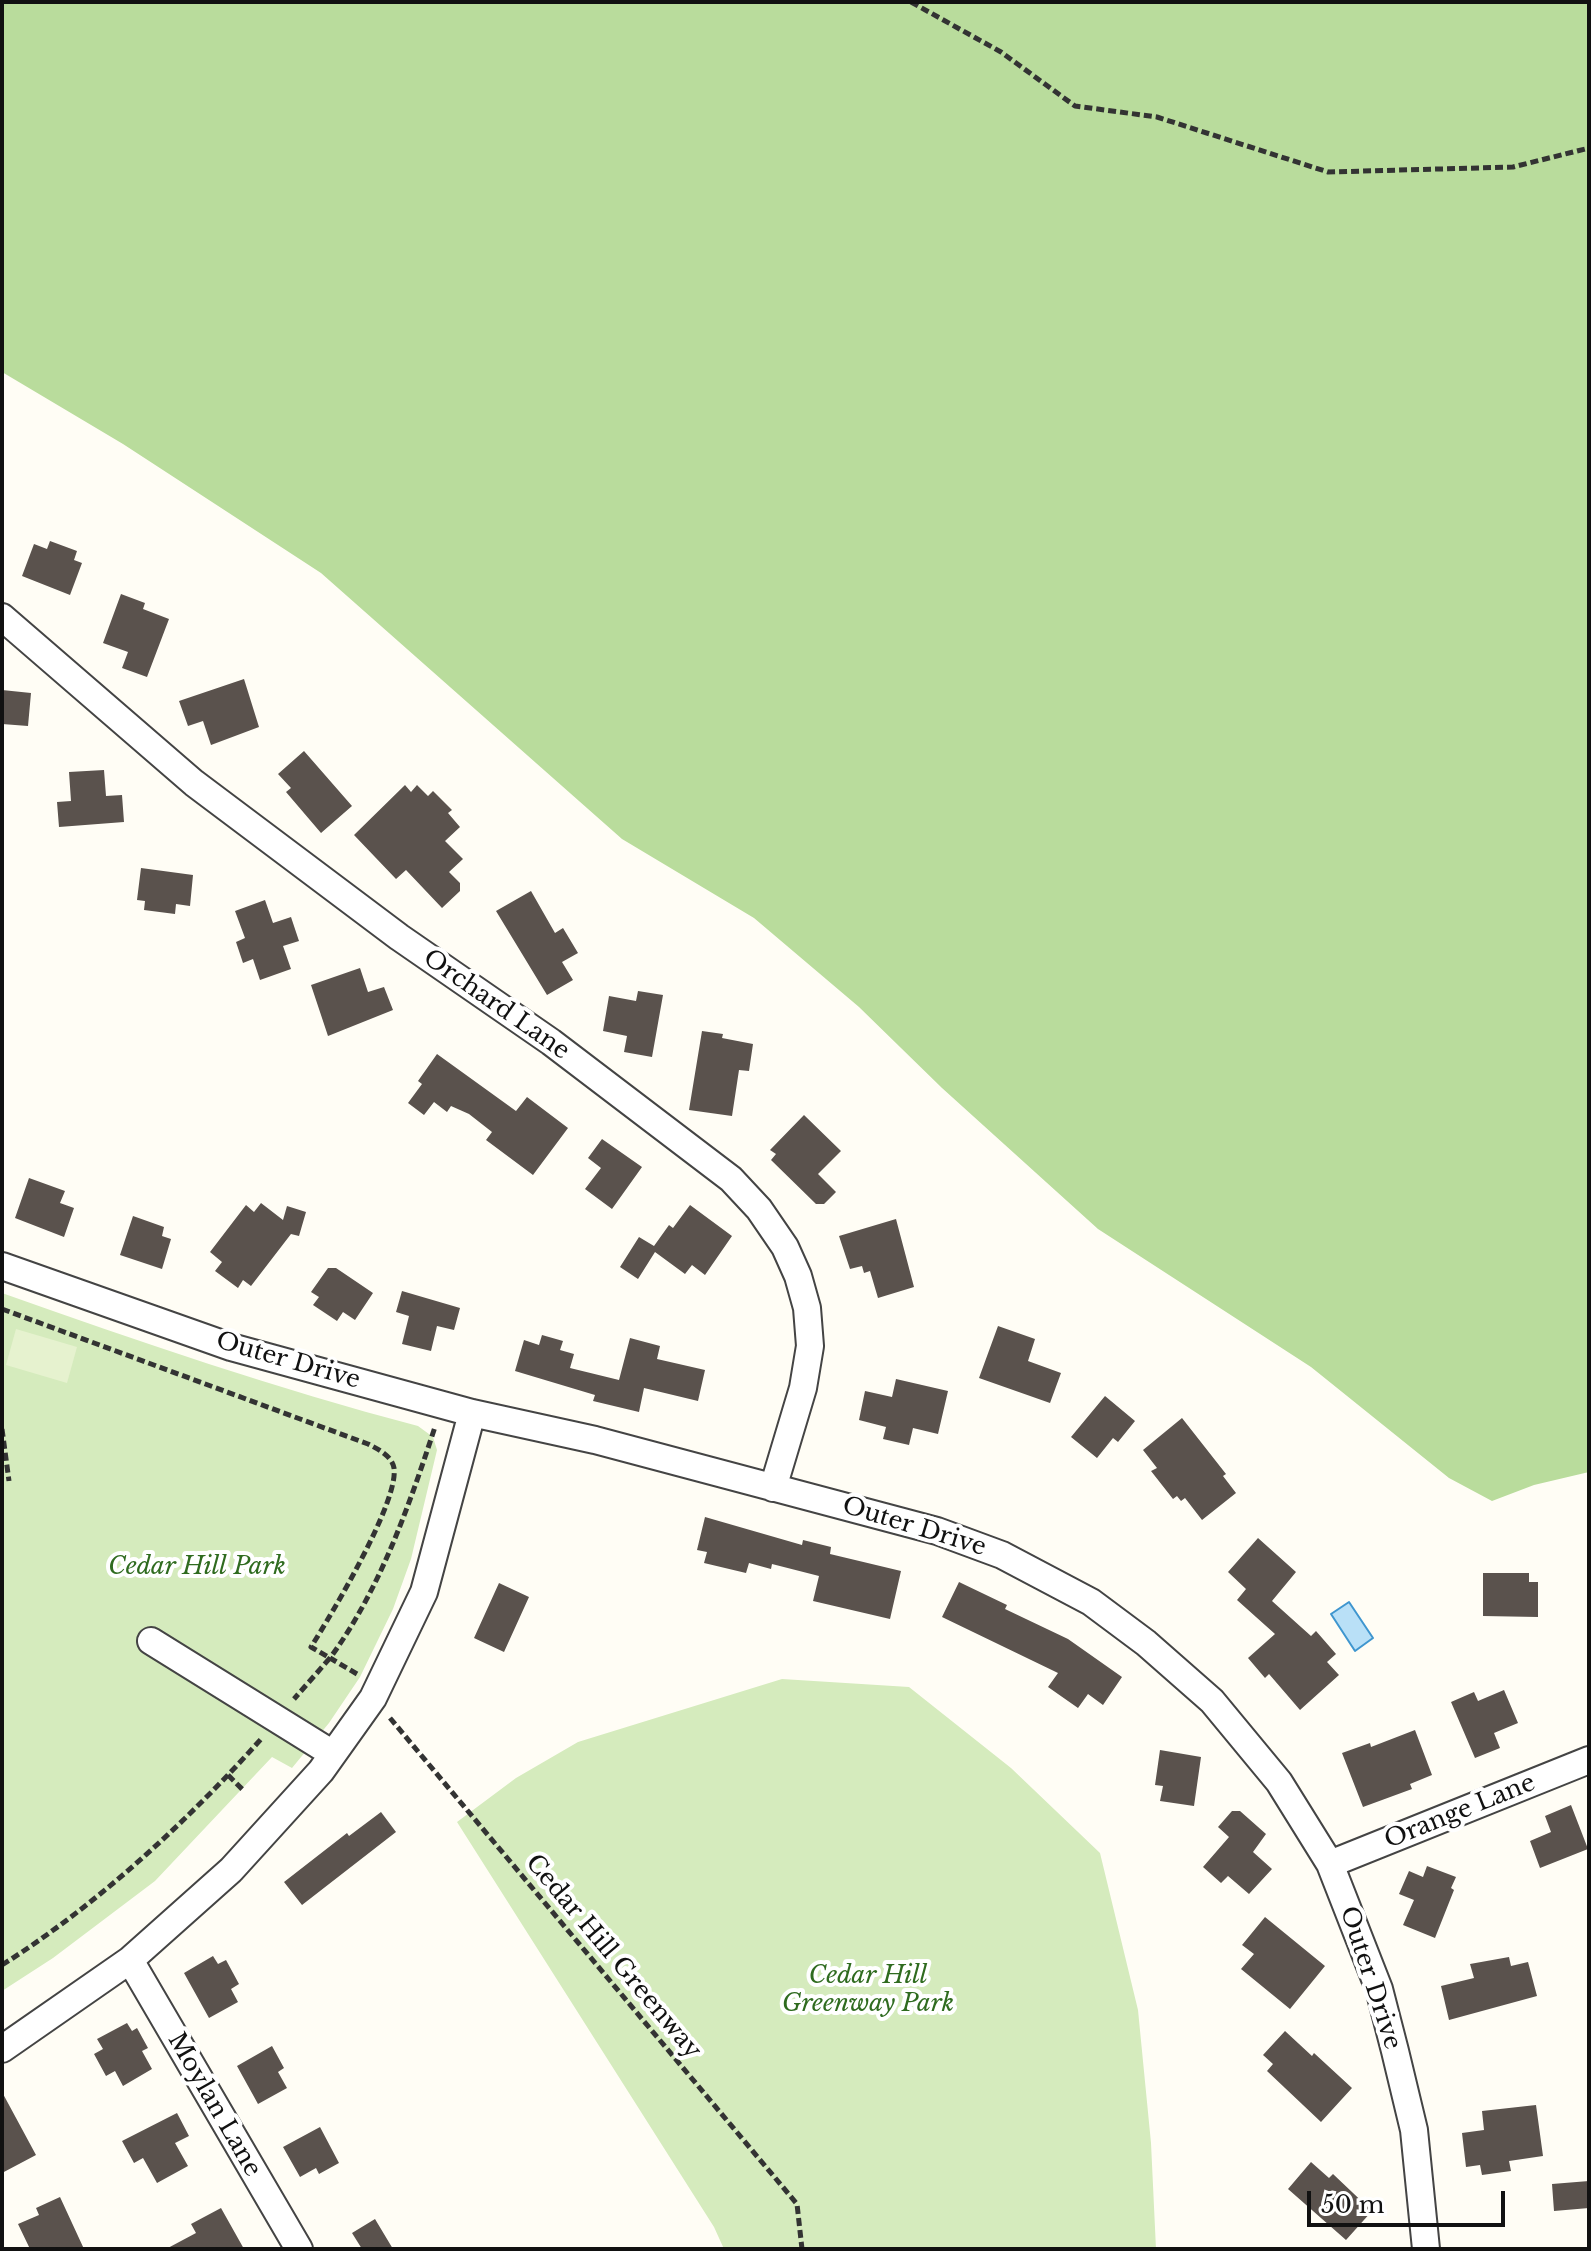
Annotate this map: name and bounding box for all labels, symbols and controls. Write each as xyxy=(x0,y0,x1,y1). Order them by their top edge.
street label: Orchard Lane xyxy=(417,944,575,1066)
street label: Outer Drive xyxy=(213,1327,363,1395)
street label: Outer Drive xyxy=(839,1492,989,1562)
park label: Cedar Hill Park xyxy=(108,1553,286,1581)
street label: Orange Lane xyxy=(1380,1769,1540,1855)
street label: Cedar Hill Greenway xyxy=(519,1849,707,2065)
street label: Outer Drive xyxy=(1333,1903,1407,2053)
park label: Cedar Hill Greenway Park xyxy=(782,1962,954,2018)
street label: Moylan Lane xyxy=(161,2028,267,2182)
scale bar xyxy=(1311,2175,1509,2225)
text: 50 m xyxy=(1321,2190,1384,2219)

